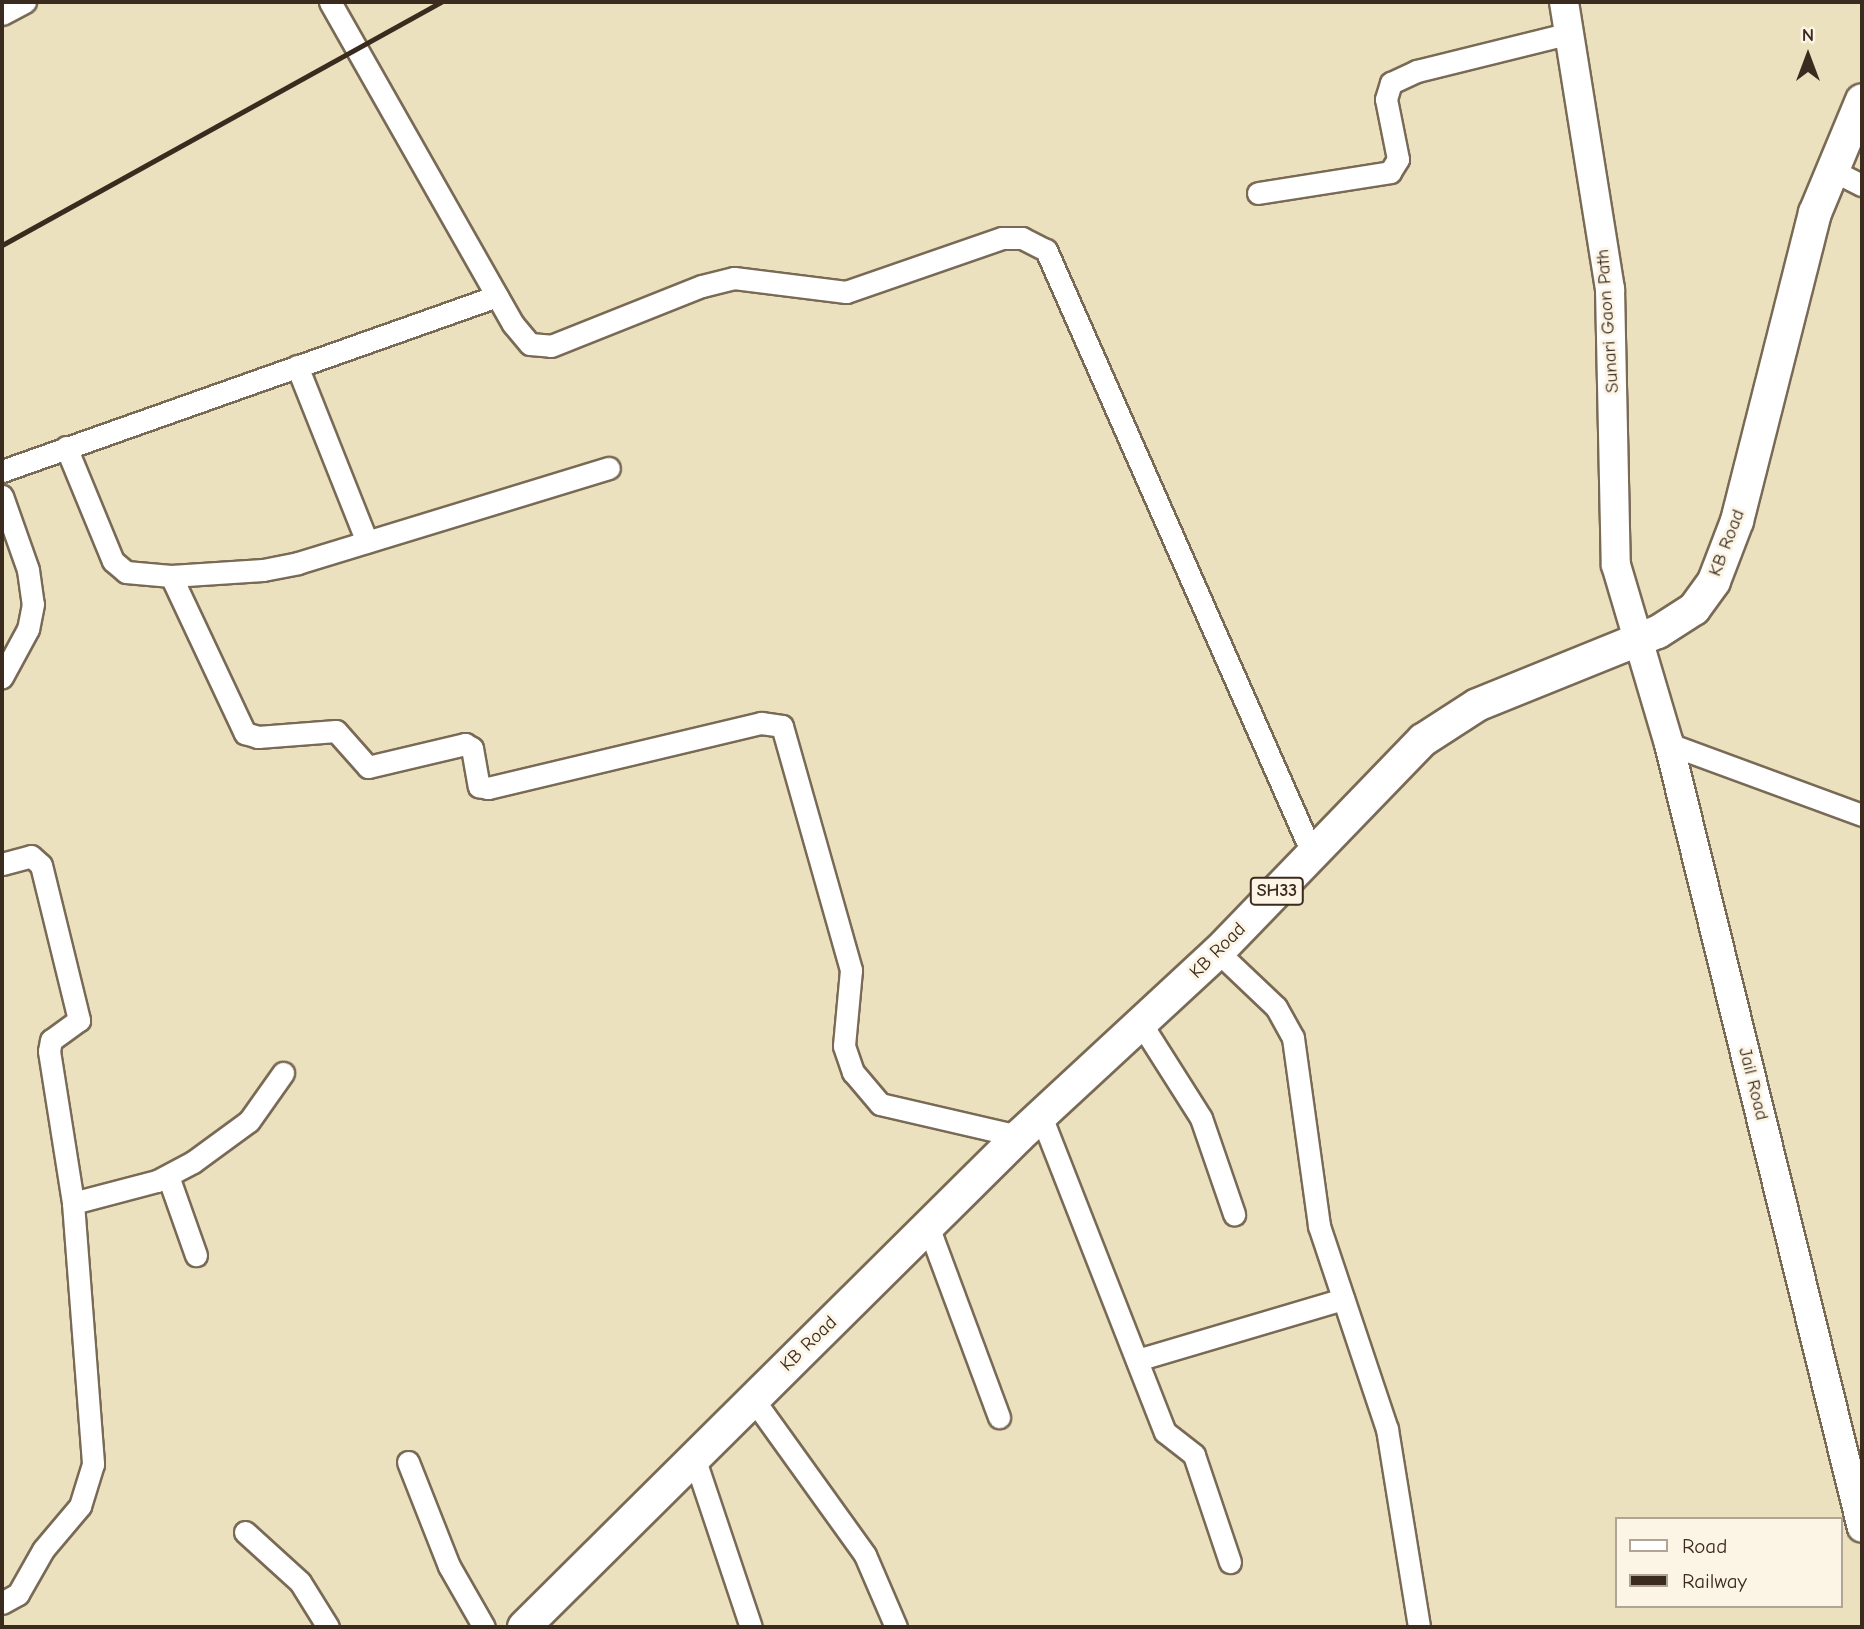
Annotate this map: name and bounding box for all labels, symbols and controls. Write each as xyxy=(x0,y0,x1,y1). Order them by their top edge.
north arrow xyxy=(1773,21,1843,91)
text: N xyxy=(1802,24,1814,46)
street label: Sunari Gaon Path xyxy=(1592,248,1624,394)
street label: KB Road xyxy=(1704,506,1750,580)
road number: SH33 xyxy=(1249,876,1305,906)
street label: KB Road xyxy=(1185,918,1251,984)
street label: Jail Road xyxy=(1733,1045,1773,1123)
street label: KB Road xyxy=(776,1312,842,1376)
legend xyxy=(1616,1517,1843,1608)
text: Road xyxy=(1682,1534,1727,1558)
text: Railway xyxy=(1682,1569,1747,1593)

